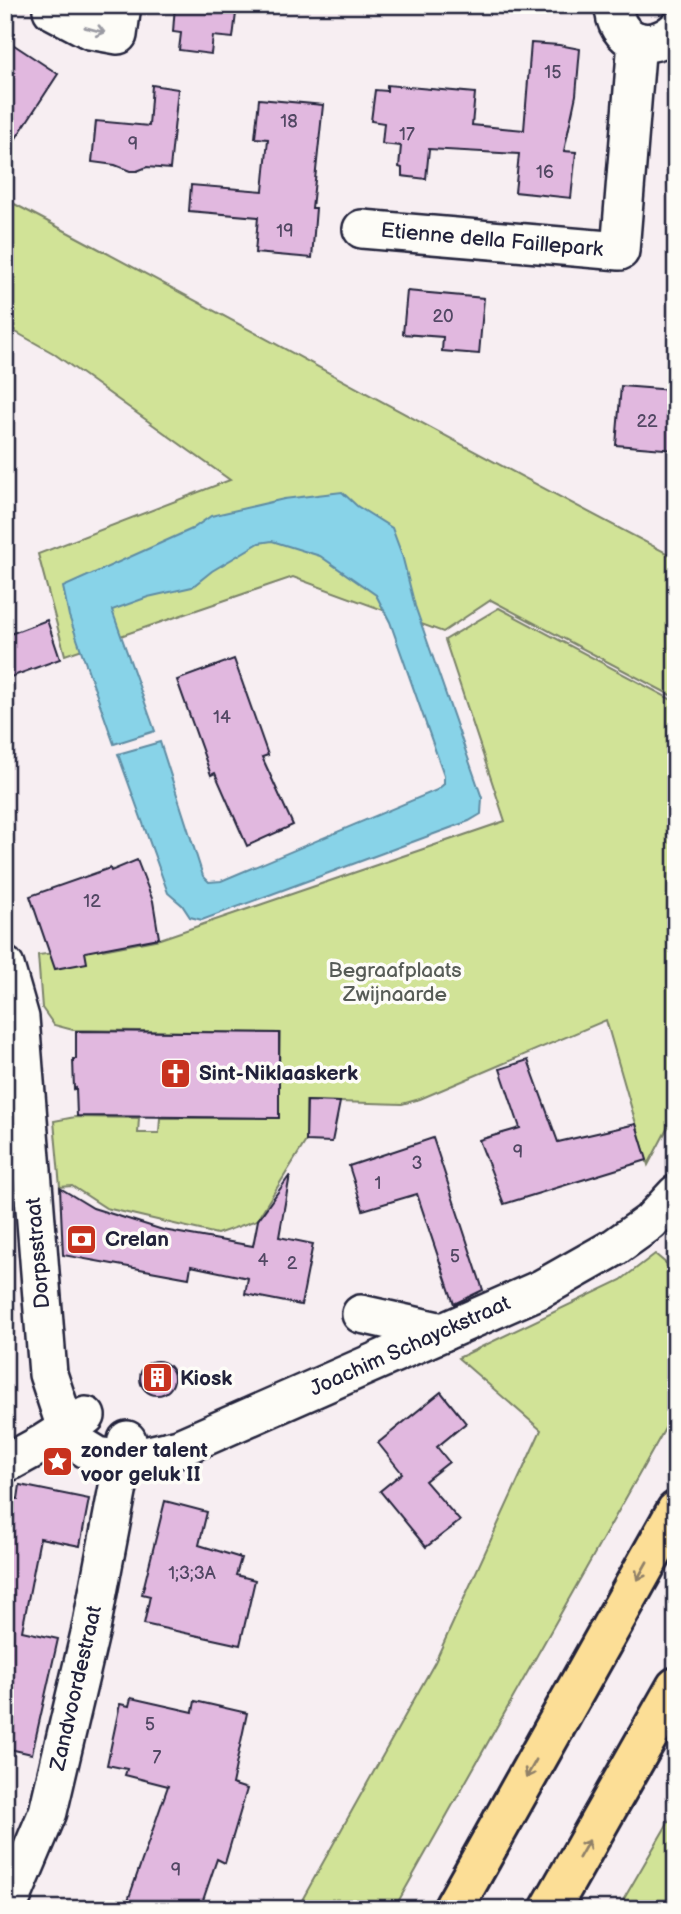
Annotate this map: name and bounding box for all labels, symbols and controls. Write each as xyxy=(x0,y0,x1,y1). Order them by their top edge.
one-way arrow xyxy=(84,24,106,37)
house number: 15 xyxy=(544,62,562,83)
house number: 18 xyxy=(280,111,298,132)
house number: 17 xyxy=(399,124,415,145)
house number: 9 xyxy=(128,134,138,155)
house number: 16 xyxy=(536,162,554,183)
street label: Etienne della Faillepark xyxy=(380,218,605,262)
house number: 19 xyxy=(276,221,294,242)
house number: 20 xyxy=(432,306,454,327)
house number: 22 xyxy=(636,411,658,432)
house number: 14 xyxy=(213,707,231,728)
house number: 12 xyxy=(83,891,101,912)
park label: Begraafplaats Zwijnaarde xyxy=(328,958,462,1007)
church icon: Sint-Niklaaskerk xyxy=(159,1056,193,1090)
place label: Sint-Niklaaskerk xyxy=(199,1061,358,1086)
house number: 9 xyxy=(513,1142,523,1163)
house number: 3 xyxy=(411,1153,423,1174)
house number: 1 xyxy=(375,1173,381,1194)
street label: Dorpsstraat xyxy=(21,1196,55,1310)
bank icon: Crelan xyxy=(65,1222,99,1256)
place label: Crelan xyxy=(105,1227,169,1252)
house number: 5 xyxy=(450,1246,460,1267)
house number: 4 xyxy=(258,1250,269,1271)
house number: 2 xyxy=(287,1253,298,1274)
street label: Joachim Schayckstraat xyxy=(306,1290,515,1401)
building icon: Kiosk xyxy=(140,1361,174,1395)
place label: Kiosk xyxy=(180,1366,232,1391)
place label: zonder talent voor geluk II xyxy=(80,1438,208,1487)
place icon: zonder talent voor geluk II xyxy=(41,1445,75,1479)
one-way arrow xyxy=(635,1560,648,1581)
house number: 1;3;3A xyxy=(168,1563,216,1584)
street label: Zandvoordestraat xyxy=(45,1603,107,1774)
house number: 5 xyxy=(145,1714,155,1735)
house number: 7 xyxy=(153,1747,162,1768)
one-way arrow xyxy=(524,1759,538,1779)
one-way arrow xyxy=(577,1840,591,1860)
house number: 9 xyxy=(171,1860,181,1881)

